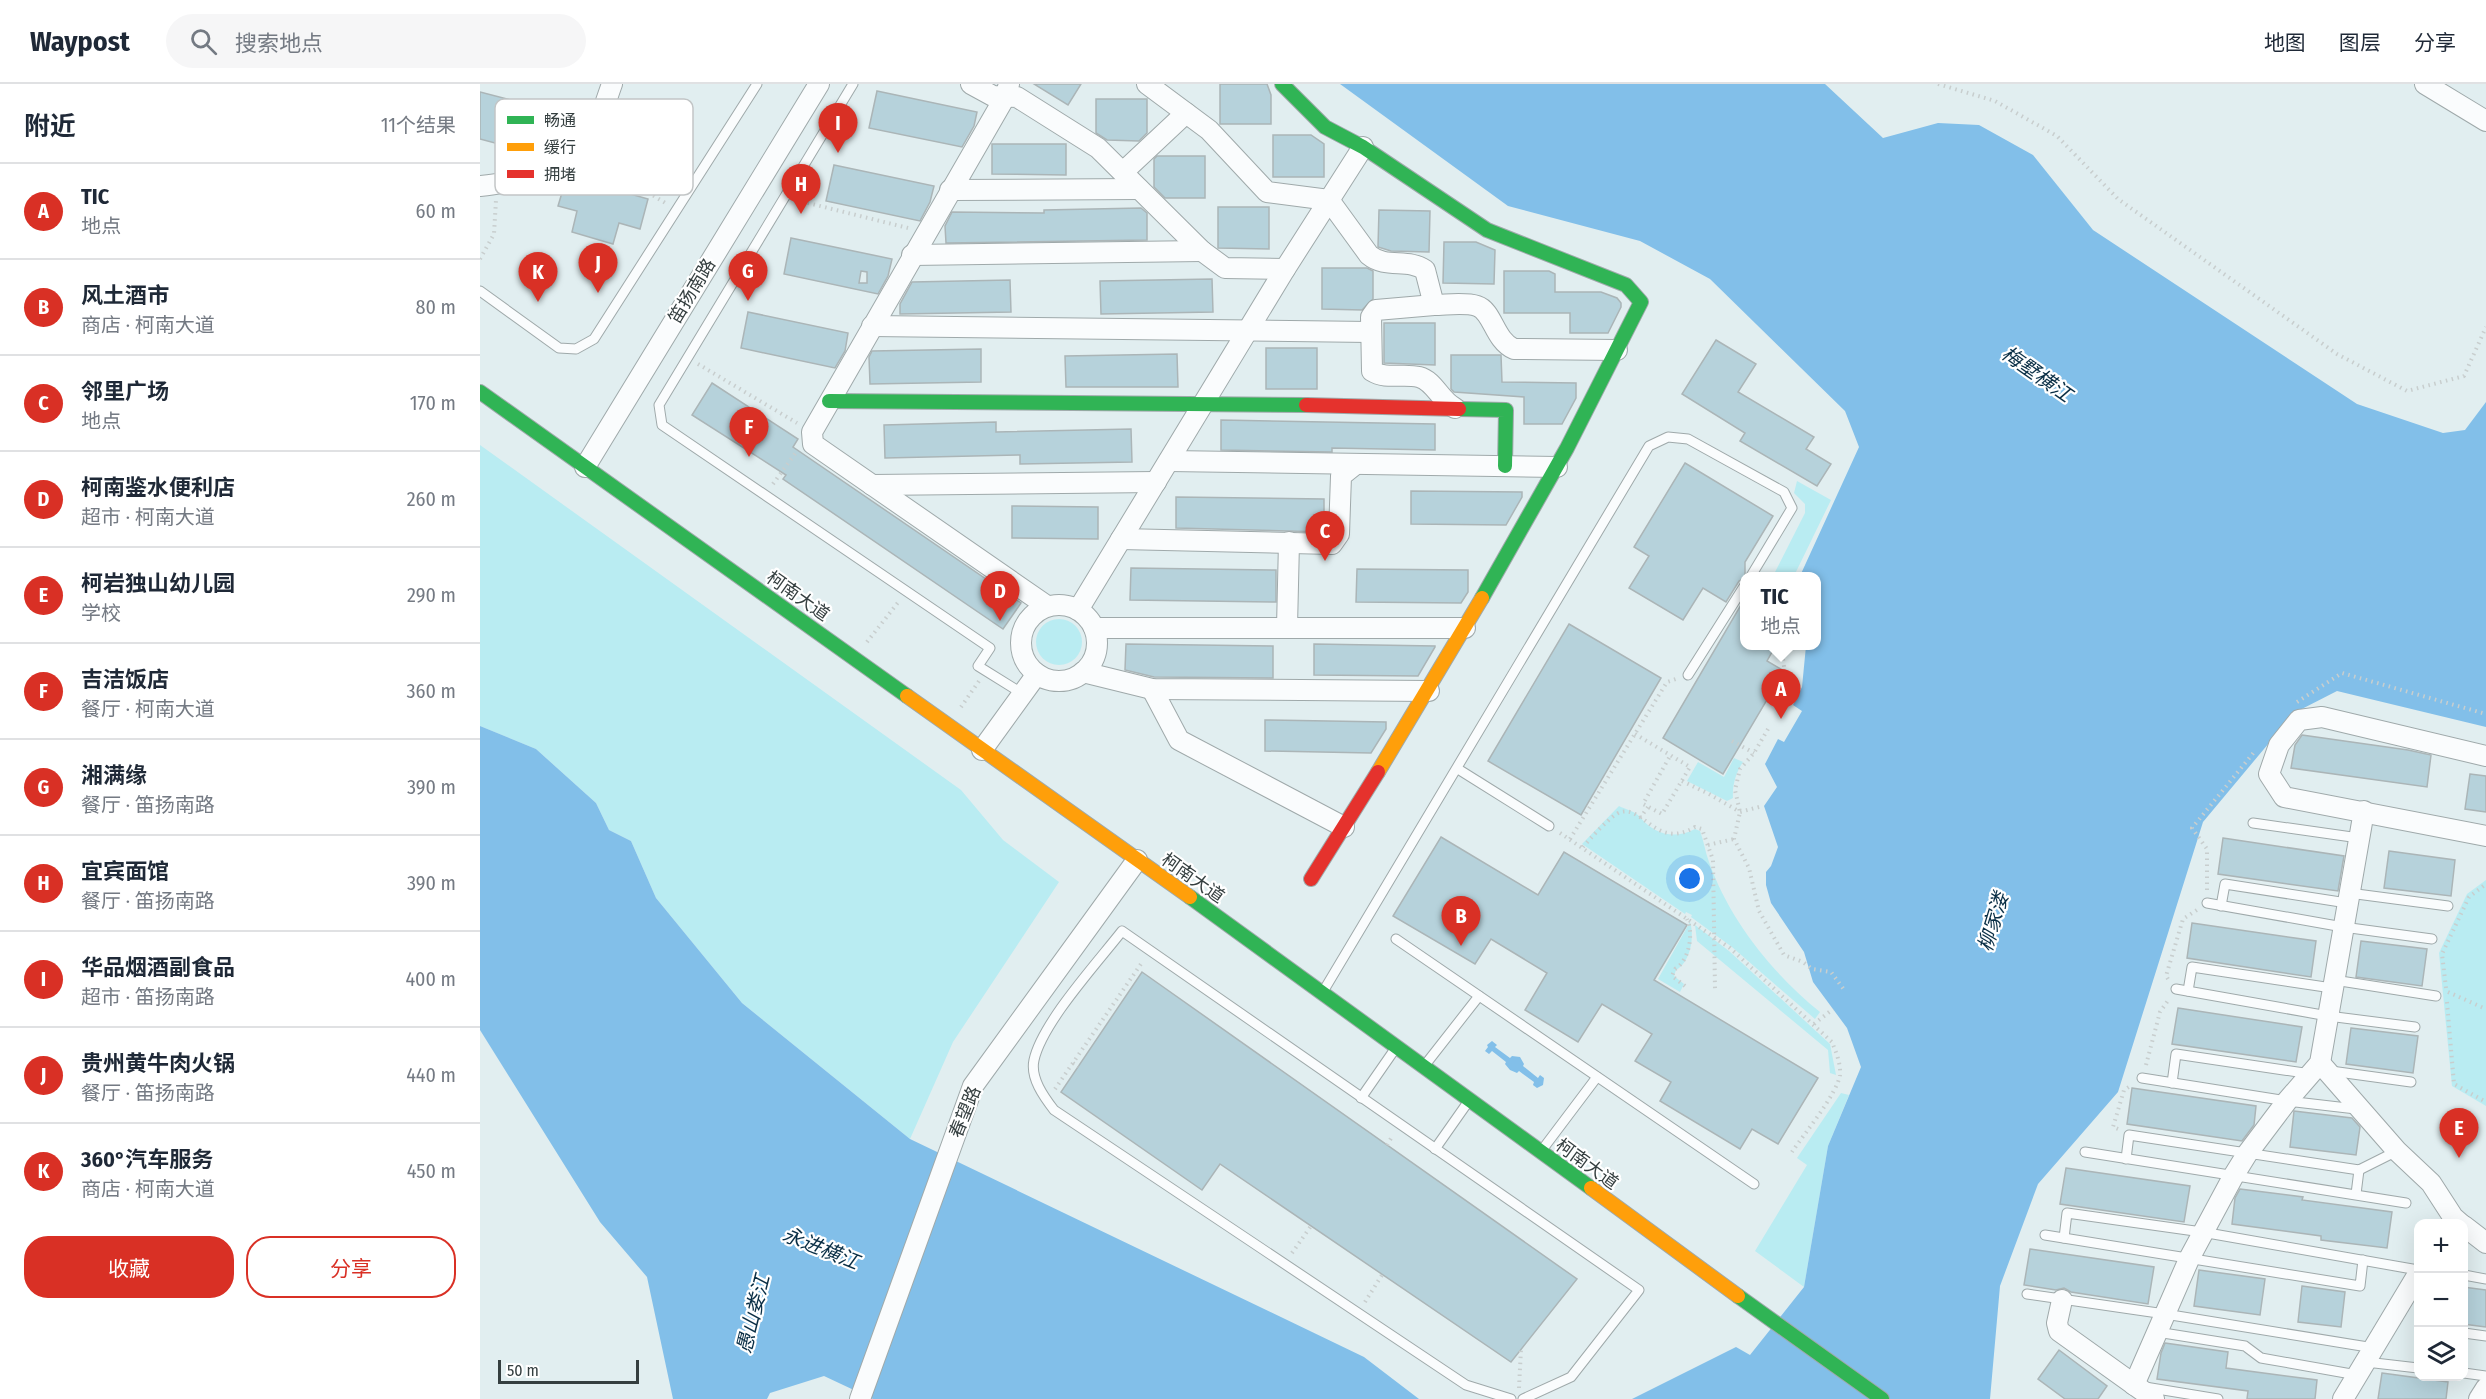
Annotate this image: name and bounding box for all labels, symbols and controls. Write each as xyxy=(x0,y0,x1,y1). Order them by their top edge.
search box xyxy=(166,14,586,68)
text: Waypost xyxy=(30,25,130,58)
icon: search xyxy=(187,25,220,58)
text: 搜索地点 xyxy=(235,30,323,57)
text: 地图 xyxy=(2264,30,2306,56)
text: 图层 xyxy=(2339,30,2381,56)
text: 分享 xyxy=(2414,30,2456,56)
legend xyxy=(495,99,693,195)
pin: I xyxy=(818,104,858,153)
text: 附近 xyxy=(24,111,76,142)
text: 畅通 xyxy=(544,111,576,130)
text: 11个结果 xyxy=(381,113,456,137)
text: 缓行 xyxy=(544,138,576,157)
pin: H xyxy=(782,164,820,214)
text: 拥堵 xyxy=(544,165,576,184)
text: TIC xyxy=(81,183,109,210)
text: A xyxy=(38,199,49,223)
text: 60 m xyxy=(416,199,456,223)
text: 地点 xyxy=(81,214,121,238)
pin: J xyxy=(578,244,618,293)
pin: K xyxy=(518,252,558,302)
pin: G xyxy=(728,252,768,301)
street label: 笛扬南路 xyxy=(664,254,720,328)
text: 风土酒市 xyxy=(81,282,169,309)
text: B xyxy=(38,295,49,319)
text: 80 m xyxy=(416,295,456,319)
text: 商店 · 柯南大道 xyxy=(81,313,215,337)
water label: 梅墅横江 xyxy=(1997,341,2078,408)
text: 邻里广场 xyxy=(81,378,169,405)
text: C xyxy=(38,391,49,415)
text: 170 m xyxy=(410,391,456,415)
pin: F xyxy=(730,408,768,457)
text: 地点 xyxy=(81,409,121,433)
text: 柯南鉴水便利店 xyxy=(81,474,235,501)
text: D xyxy=(38,487,49,511)
text: 260 m xyxy=(407,487,456,511)
text: 超市 · 柯南大道 xyxy=(81,505,215,529)
pin: C xyxy=(1306,512,1344,561)
street label: 柯南大道 xyxy=(762,566,834,626)
text: 柯岩独山幼儿园 xyxy=(81,570,235,597)
pin: D xyxy=(980,572,1020,621)
popup xyxy=(1740,572,1821,650)
text: E xyxy=(39,583,48,607)
text: 290 m xyxy=(407,583,456,607)
text: TIC xyxy=(1761,583,1789,610)
text: 学校 xyxy=(81,601,121,625)
text: 地点 xyxy=(1761,614,1801,638)
text: 吉洁饭店 xyxy=(81,666,169,693)
pin: A xyxy=(1762,670,1800,719)
text: F xyxy=(39,679,48,703)
text: 360 m xyxy=(407,679,456,703)
text: 餐厅 · 柯南大道 xyxy=(81,697,215,721)
text: 湘满缘 xyxy=(81,762,147,789)
text: G xyxy=(38,775,49,799)
text: 390 m xyxy=(407,775,456,799)
text: 餐厅 · 笛扬南路 xyxy=(81,793,215,817)
street label: 柯南大道 xyxy=(1157,848,1229,908)
text: 宜宾面馆 xyxy=(81,858,169,885)
your location xyxy=(1675,864,1704,893)
text: H xyxy=(37,871,50,895)
text: 390 m xyxy=(407,871,456,895)
water label: 柳家溇 xyxy=(1973,888,2014,954)
text: 餐厅 · 笛扬南路 xyxy=(81,889,215,913)
pin: B xyxy=(1442,896,1480,946)
text: 华品烟酒副食品 xyxy=(81,954,235,981)
text: I xyxy=(41,967,46,991)
text: 400 m xyxy=(405,967,456,991)
text: 超市 · 笛扬南路 xyxy=(81,985,215,1009)
text: 贵州黄牛肉火锅 xyxy=(81,1050,235,1077)
text: J xyxy=(41,1063,46,1087)
text: 440 m xyxy=(406,1063,456,1087)
text: 餐厅 · 笛扬南路 xyxy=(81,1081,215,1105)
street label: 春望路 xyxy=(945,1083,985,1141)
pin: E xyxy=(2440,1108,2478,1158)
street label: 柯南大道 xyxy=(1551,1134,1623,1194)
text: 360°汽车服务 xyxy=(81,1146,213,1173)
text: K xyxy=(38,1159,49,1183)
text: 450 m xyxy=(407,1159,456,1183)
text: 商店 · 柯南大道 xyxy=(81,1177,215,1201)
map controls xyxy=(2414,1219,2468,1381)
button: + xyxy=(2414,1219,2468,1273)
water label: 永进横江 xyxy=(779,1222,864,1275)
button: 收藏 xyxy=(24,1236,234,1298)
button: 分享 xyxy=(246,1236,456,1298)
water label: 愚山娄江 xyxy=(732,1270,775,1356)
button: − xyxy=(2414,1273,2468,1327)
button: layers xyxy=(2414,1327,2468,1381)
scale bar xyxy=(498,1357,639,1384)
text: 50 m xyxy=(507,1361,539,1380)

